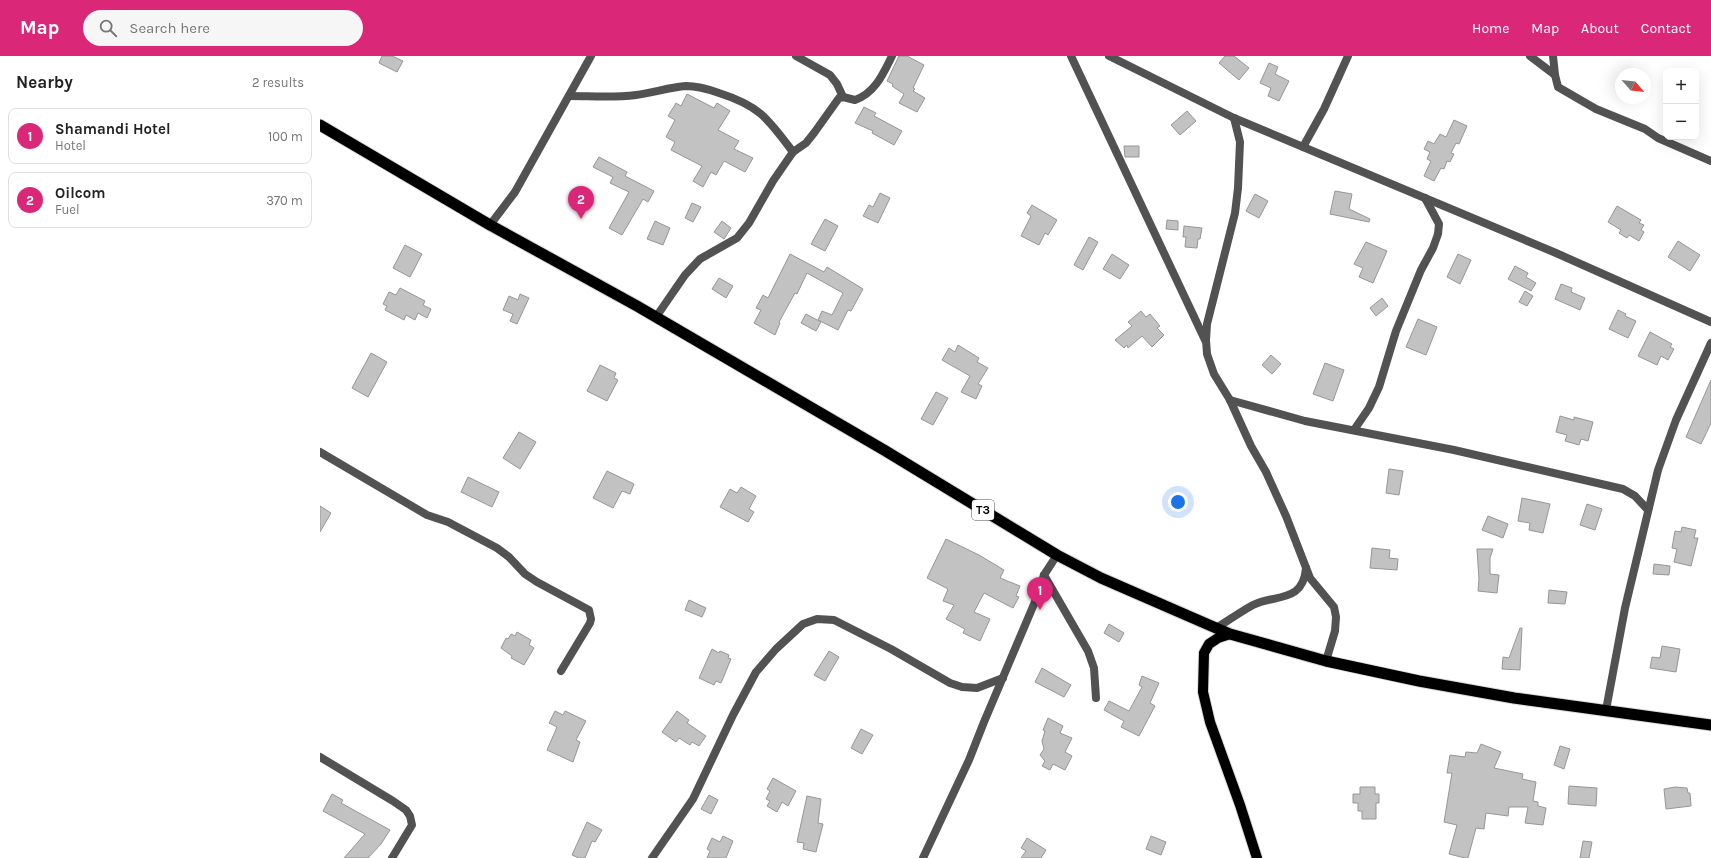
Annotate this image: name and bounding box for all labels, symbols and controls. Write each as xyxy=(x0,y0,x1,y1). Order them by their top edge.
search box xyxy=(83,10,363,46)
text: Map xyxy=(20,17,59,39)
icon: search xyxy=(97,17,119,39)
text: Search here xyxy=(129,19,210,37)
text: Home xyxy=(1472,20,1509,37)
text: Map xyxy=(1531,20,1559,37)
text: About xyxy=(1581,20,1619,37)
text: Contact xyxy=(1641,20,1691,37)
north arrow xyxy=(1615,68,1651,104)
map controls xyxy=(1663,68,1699,140)
button: + xyxy=(1663,68,1699,104)
text: Nearby xyxy=(16,72,73,92)
text: 2 results xyxy=(252,75,304,90)
button: − xyxy=(1663,104,1699,140)
text: Shamandi Hotel xyxy=(55,120,170,138)
text: 1 xyxy=(28,129,32,144)
text: 100 m xyxy=(268,129,303,144)
text: Hotel xyxy=(55,138,86,153)
text: Oilcom xyxy=(55,184,105,202)
pin: 2 xyxy=(568,186,594,219)
text: 2 xyxy=(26,193,34,208)
text: 370 m xyxy=(266,193,303,208)
text: Fuel xyxy=(55,202,80,217)
your location xyxy=(1168,492,1188,512)
road number: T3 xyxy=(972,500,994,520)
pin: 1 xyxy=(1027,577,1053,610)

